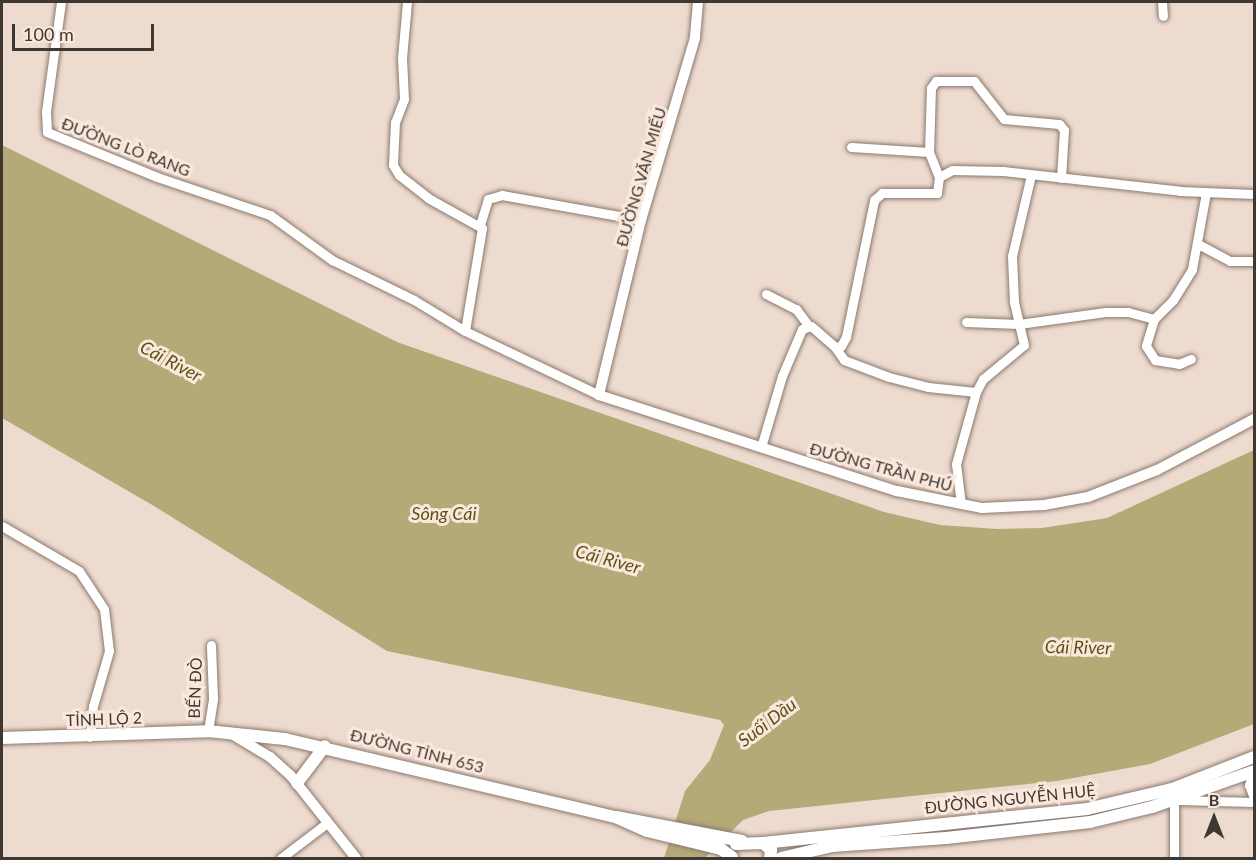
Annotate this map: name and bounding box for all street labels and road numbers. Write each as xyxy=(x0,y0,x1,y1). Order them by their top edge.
street label: ĐƯỜNG VĂN MIẾU xyxy=(612,105,670,249)
street label: ĐƯỜNG LÒ RANG xyxy=(59,114,193,180)
street label: ĐƯỜNG TRẦN PHÚ xyxy=(807,439,955,495)
street label: BẾN ĐÒ xyxy=(184,657,206,719)
street label: TỈNH LỘ 2 xyxy=(66,708,142,730)
street label: ĐƯỜNG TỈNH 653 xyxy=(348,725,486,777)
street label: ĐƯỜNG NGUYỄN HUỆ xyxy=(924,780,1096,818)

